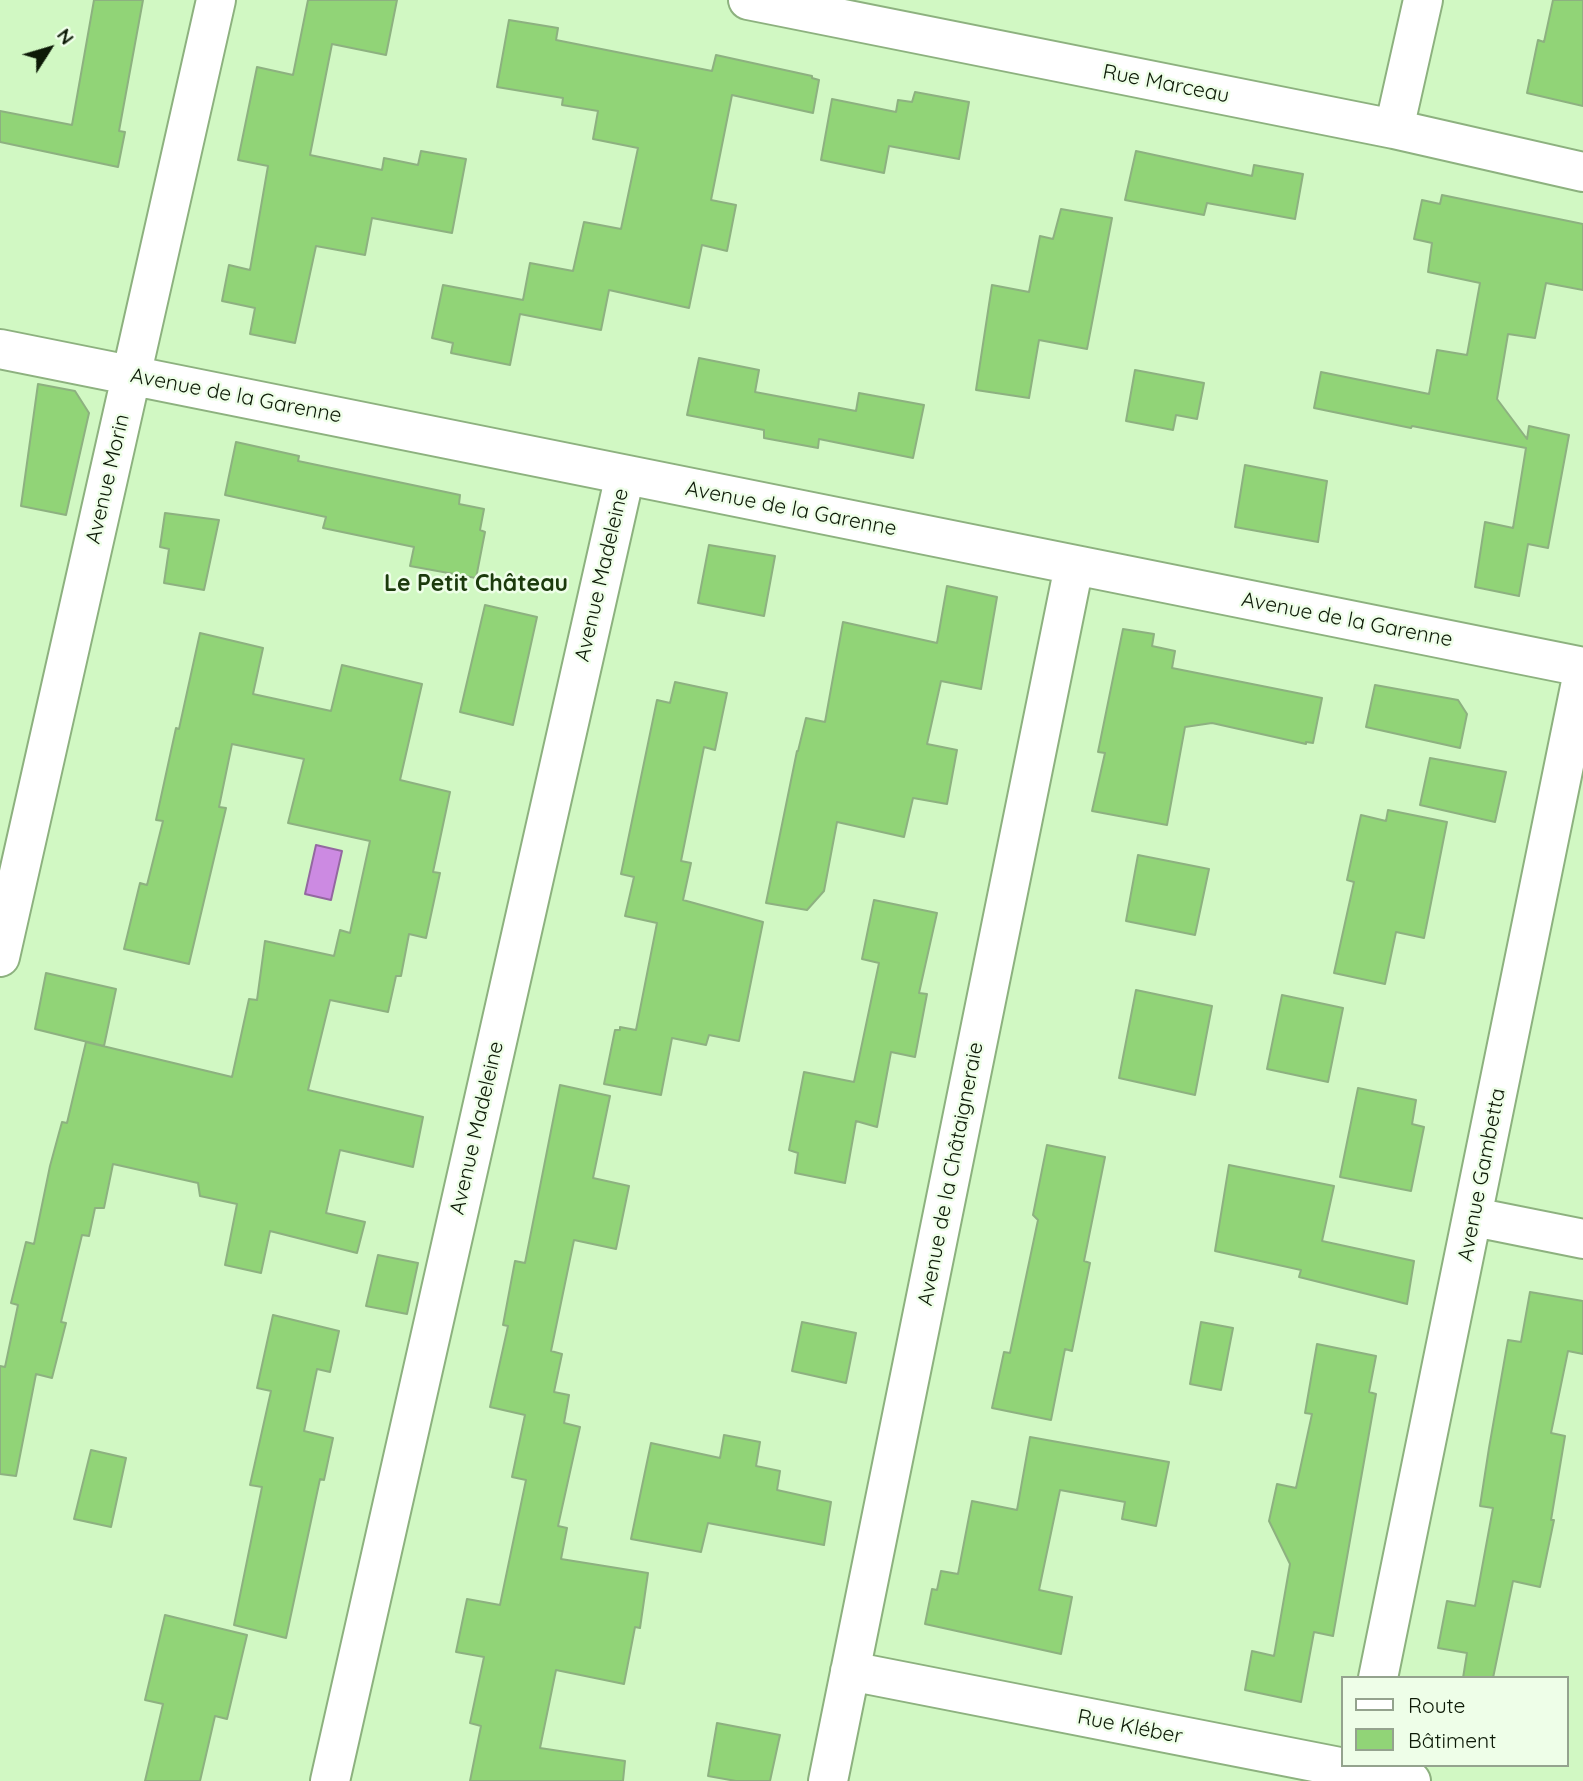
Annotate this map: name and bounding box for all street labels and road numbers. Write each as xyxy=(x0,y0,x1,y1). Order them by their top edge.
street label: Rue Marceau xyxy=(1101,59,1231,109)
street label: Avenue de la Garenne xyxy=(128,363,344,429)
street label: Avenue Morin xyxy=(81,412,135,546)
street label: Avenue de la Garenne xyxy=(683,476,899,542)
street label: Avenue Madeleine xyxy=(570,486,634,664)
street label: Avenue de la Garenne xyxy=(1239,587,1455,653)
street label: Avenue Madeleine xyxy=(445,1039,509,1217)
street label: Avenue de la Châtaigneraie xyxy=(913,1040,989,1308)
street label: Avenue Gambetta xyxy=(1453,1086,1511,1264)
street label: Rue Kléber xyxy=(1075,1704,1185,1750)

